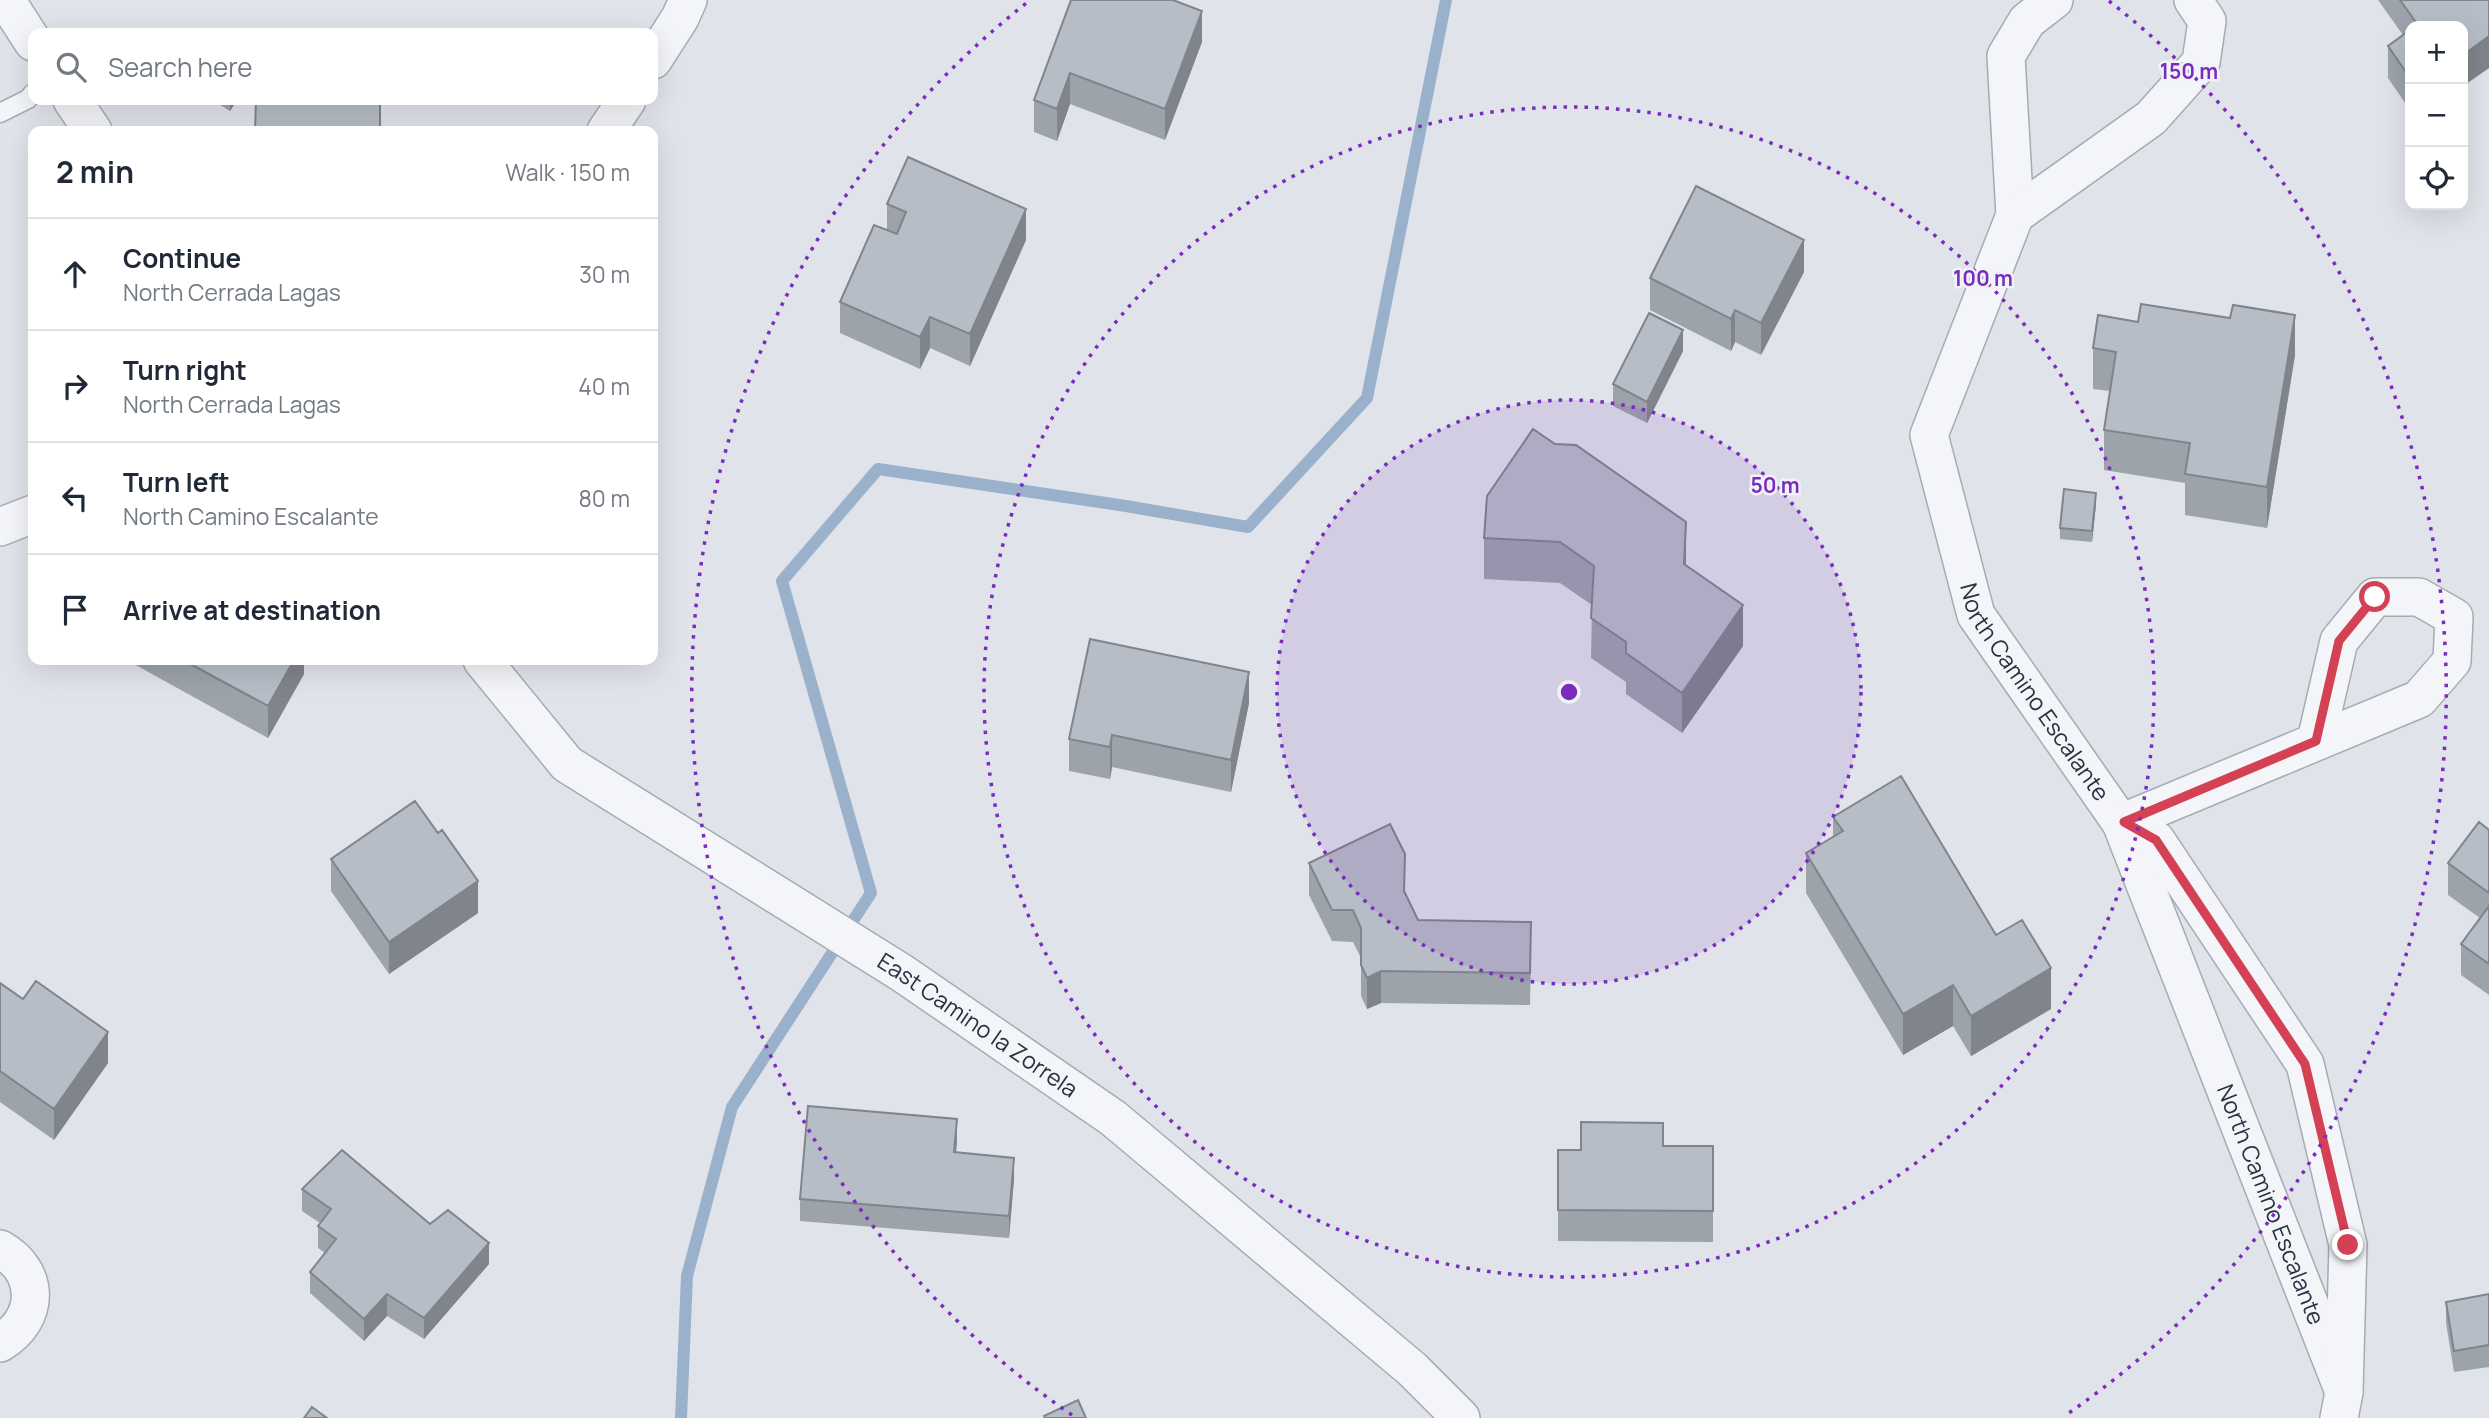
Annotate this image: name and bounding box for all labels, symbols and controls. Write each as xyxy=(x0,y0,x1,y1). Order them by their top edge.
map controls xyxy=(2405,21,2468,210)
button: + xyxy=(2405,21,2468,84)
search box xyxy=(28,28,658,105)
icon: search xyxy=(52,48,90,86)
text: Search here xyxy=(108,49,253,85)
text: 150 m xyxy=(2160,57,2218,85)
button: − xyxy=(2405,84,2468,147)
button: locate xyxy=(2405,147,2468,210)
text: 2 min xyxy=(56,151,134,192)
text: Walk · 150 m xyxy=(505,156,630,188)
text: Continue xyxy=(123,240,241,276)
icon: ahead xyxy=(56,255,94,293)
text: 30 m xyxy=(579,258,630,290)
text: 100 m xyxy=(1953,264,2013,292)
text: North Cerrada Lagas xyxy=(123,276,341,308)
text: Turn right xyxy=(123,352,247,388)
icon: right xyxy=(56,367,94,405)
text: 40 m xyxy=(578,370,630,402)
text: North Cerrada Lagas xyxy=(123,388,341,420)
text: Turn left xyxy=(123,464,230,500)
text: 50 m xyxy=(1750,471,1800,499)
icon: left xyxy=(56,479,94,517)
text: 80 m xyxy=(579,482,630,514)
text: North Camino Escalante xyxy=(123,500,379,532)
street label: North Camino Escalante xyxy=(1953,579,2118,807)
route start xyxy=(2359,581,2390,612)
icon: arrive xyxy=(56,591,94,629)
text: Arrive at destination xyxy=(123,592,381,628)
centre of rings xyxy=(1557,680,1581,704)
street label: East Camino la Zorrela xyxy=(872,945,1085,1104)
street label: North Camino Escalante xyxy=(2210,1079,2333,1329)
route end xyxy=(2332,1229,2363,1260)

